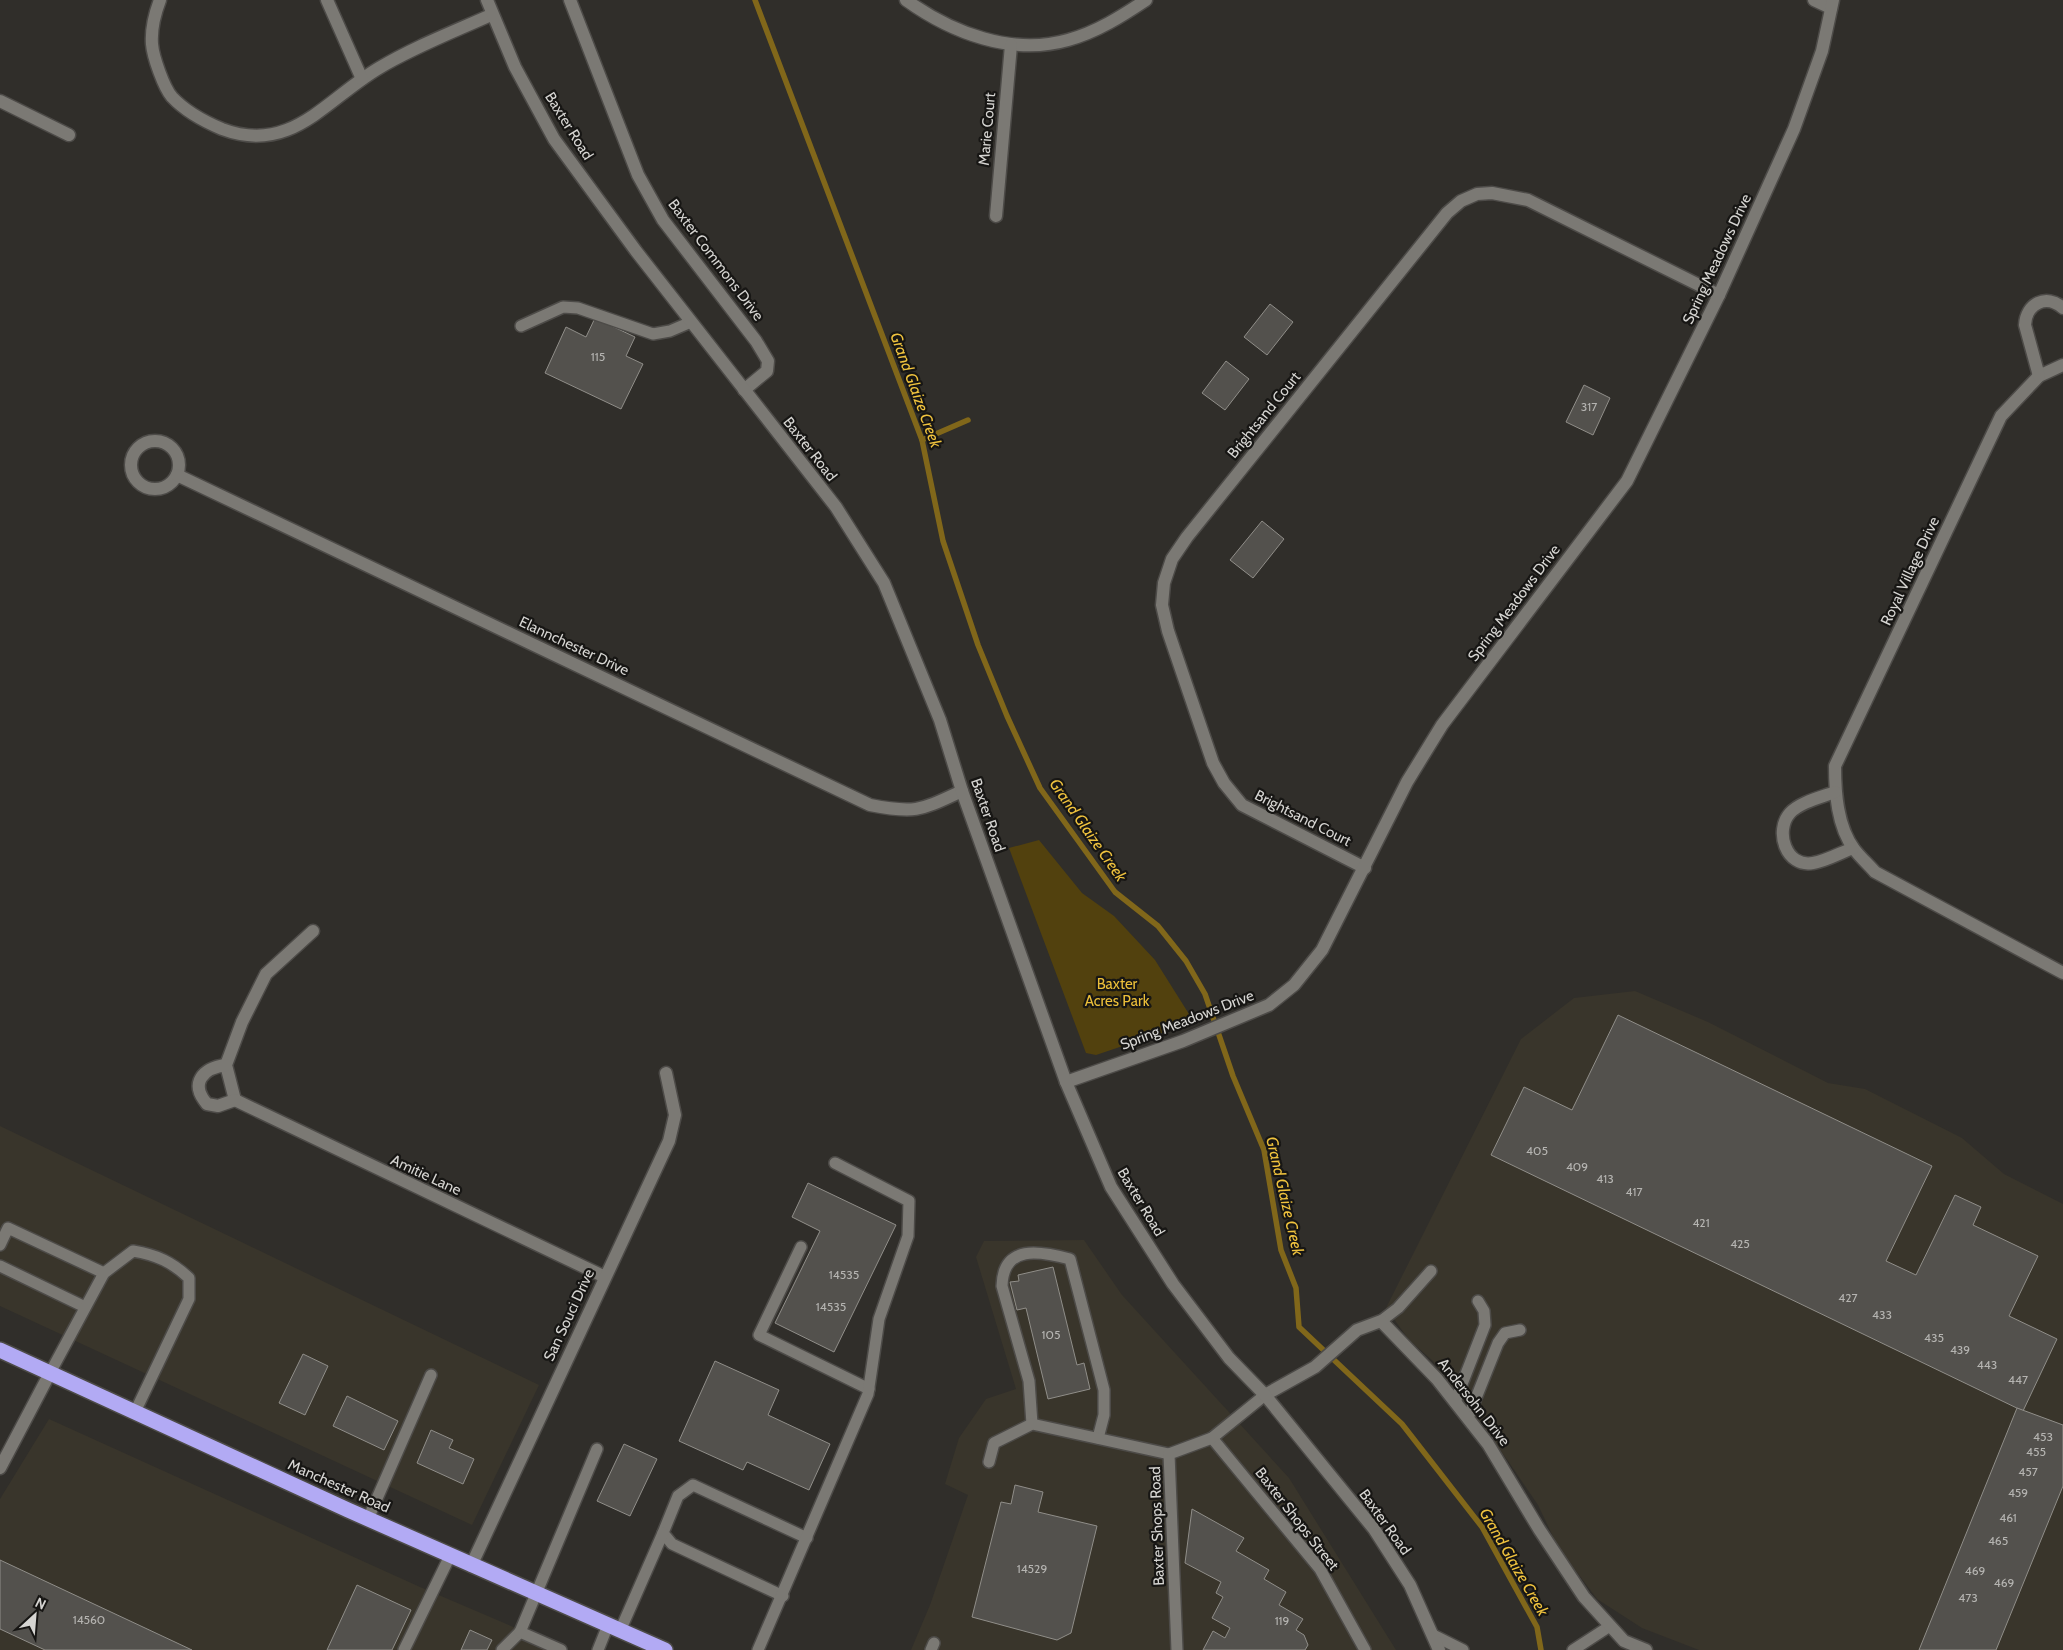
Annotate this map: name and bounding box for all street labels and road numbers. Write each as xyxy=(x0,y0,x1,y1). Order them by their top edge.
street label: Baxter Road xyxy=(541,89,597,163)
street label: Marie Court xyxy=(975,92,999,166)
street label: Spring Meadows Drive xyxy=(1679,191,1755,327)
street label: Baxter Commons Drive xyxy=(664,196,768,325)
street label: Brightsand Court xyxy=(1224,368,1304,462)
street label: Baxter Road xyxy=(779,413,841,485)
street label: Royal Village Drive xyxy=(1877,513,1943,628)
street label: Spring Meadows Drive xyxy=(1464,541,1564,665)
street label: Elannchester Drive xyxy=(516,613,632,679)
street label: Baxter Road xyxy=(967,776,1009,854)
street label: Brightsand Court xyxy=(1252,786,1354,850)
street label: Spring Meadows Drive xyxy=(1118,986,1257,1054)
street label: Amitie Lane xyxy=(388,1151,464,1199)
street label: Baxter Road xyxy=(1114,1165,1168,1239)
street label: San Souci Drive xyxy=(540,1266,598,1364)
street label: Andersohn Drive xyxy=(1434,1355,1514,1450)
street label: Manchester Road xyxy=(285,1455,393,1517)
street label: Baxter Shops Street xyxy=(1251,1464,1343,1574)
street label: Baxter Shops Road xyxy=(1146,1466,1168,1586)
street label: Baxter Road xyxy=(1355,1486,1415,1558)

